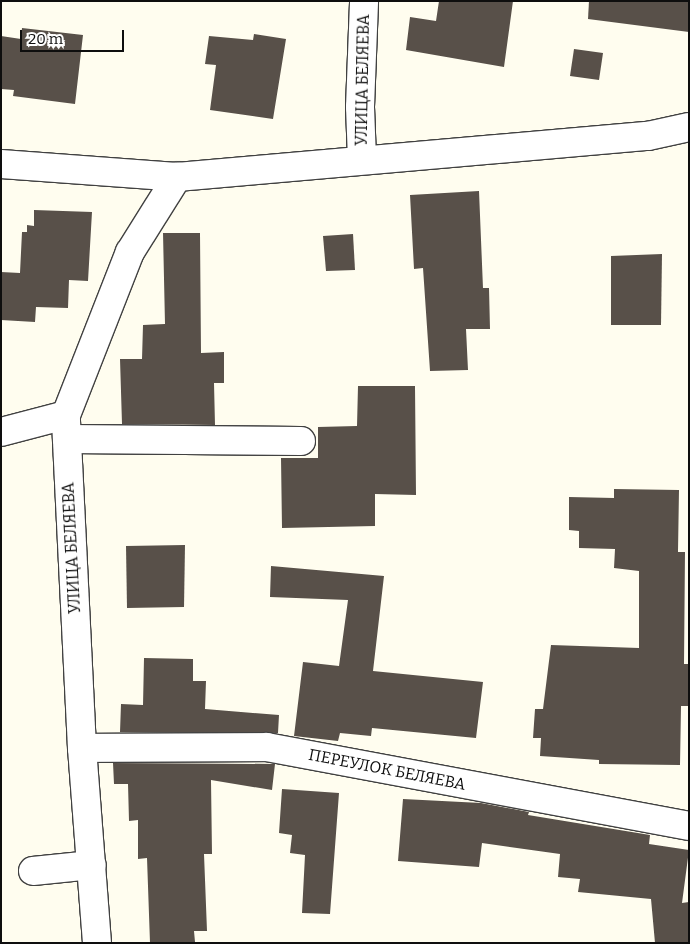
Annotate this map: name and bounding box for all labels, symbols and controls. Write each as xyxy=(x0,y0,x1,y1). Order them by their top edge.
street label: УЛИЦА БЕЛЯЕВА xyxy=(352,14,374,146)
scale bar xyxy=(22,20,126,52)
text: 20 m xyxy=(28,30,63,48)
street label: УЛИЦА БЕЛЯЕВА xyxy=(59,482,85,614)
street label: ПЕРЕУЛОК БЕЛЯЕВА xyxy=(307,745,467,795)

